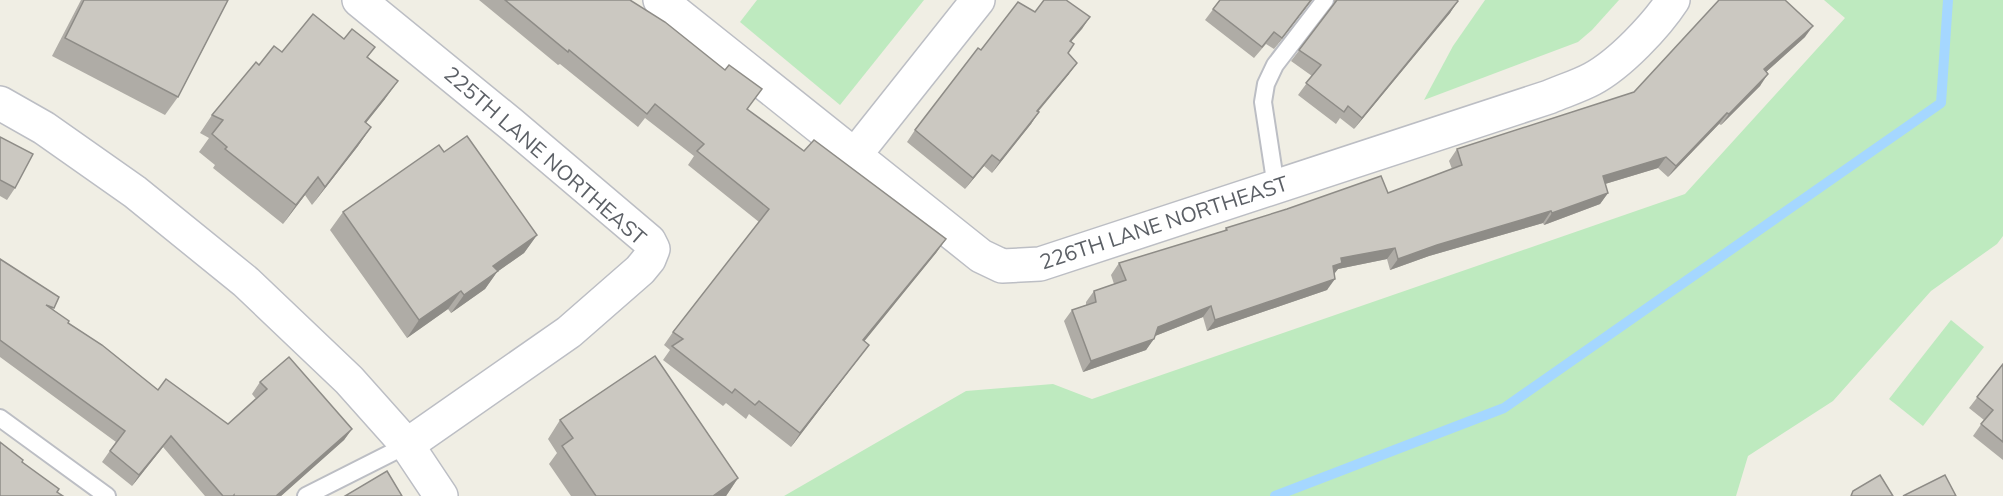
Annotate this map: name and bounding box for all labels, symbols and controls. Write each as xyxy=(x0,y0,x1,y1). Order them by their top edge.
street label: 225TH LANE NORTHEAST xyxy=(439,60,652,250)
street label: 226TH LANE NORTHEAST xyxy=(1036,169,1291,275)

